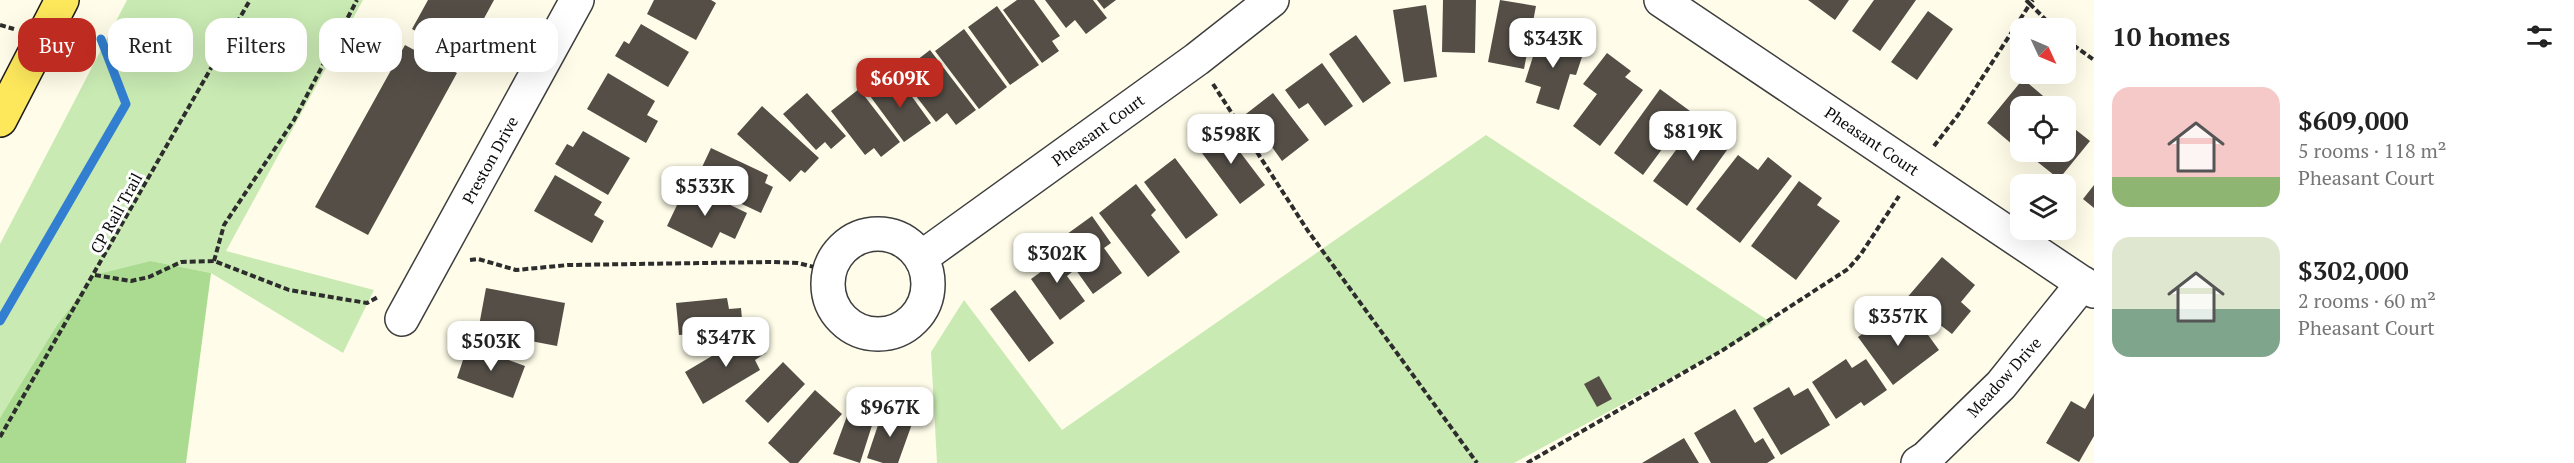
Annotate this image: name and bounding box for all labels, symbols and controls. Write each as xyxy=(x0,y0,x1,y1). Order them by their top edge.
chip: Buy xyxy=(18,18,96,72)
chip: Rent xyxy=(108,18,193,72)
chip: Filters xyxy=(205,18,307,72)
chip: New xyxy=(319,18,402,72)
chip: Apartment xyxy=(414,18,558,72)
pin: $343K xyxy=(1511,18,1595,69)
north arrow xyxy=(2010,18,2076,84)
map controls xyxy=(2010,18,2076,240)
text: 10 homes xyxy=(2112,19,2230,53)
icon: filters xyxy=(2523,20,2556,53)
text: $343K xyxy=(1523,24,1583,51)
pin: $609K xyxy=(858,58,942,109)
text: $609K xyxy=(870,64,930,91)
street label: Pheasant Court xyxy=(1047,89,1149,171)
button: locate xyxy=(2010,96,2076,162)
street label: Pheasant Court xyxy=(1820,101,1924,181)
text: $609,000 xyxy=(2298,103,2409,137)
pin: $819K xyxy=(1651,111,1735,162)
icon: home xyxy=(2160,111,2232,183)
street label: Preston Drive xyxy=(457,112,523,208)
pin: $598K xyxy=(1189,114,1273,165)
text: $819K xyxy=(1663,117,1723,144)
text: $598K xyxy=(1201,120,1261,147)
text: 5 rooms · 118 m² xyxy=(2298,137,2446,164)
text: Pheasant Court xyxy=(2298,164,2435,191)
pin: $533K xyxy=(663,166,747,217)
street label: CP Rail Trail xyxy=(85,169,147,257)
text: $533K xyxy=(675,172,735,199)
button: layers xyxy=(2010,174,2076,240)
pin: $302K xyxy=(1015,233,1099,284)
text: $302K xyxy=(1027,239,1087,266)
text: $302,000 xyxy=(2298,253,2409,287)
icon: home xyxy=(2160,261,2232,333)
text: 2 rooms · 60 m² xyxy=(2298,287,2436,314)
pin: $357K xyxy=(1856,296,1940,347)
text: $357K xyxy=(1868,302,1928,329)
text: Pheasant Court xyxy=(2298,314,2435,341)
pin: $347K xyxy=(684,317,768,368)
pin: $503K xyxy=(449,321,533,372)
text: $347K xyxy=(696,323,756,350)
text: $503K xyxy=(461,327,521,354)
street label: Meadow Drive xyxy=(1962,332,2046,422)
pin: $967K xyxy=(848,387,932,438)
text: $967K xyxy=(860,393,920,420)

